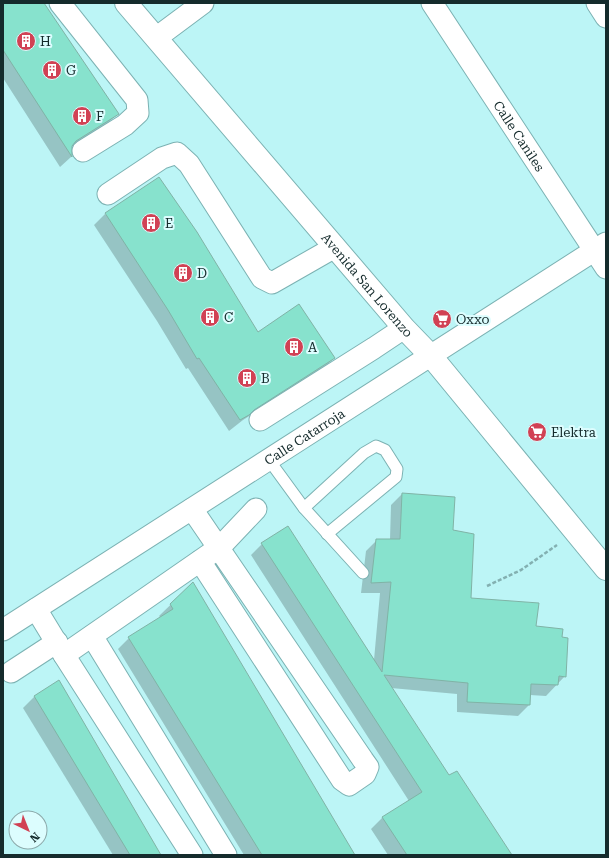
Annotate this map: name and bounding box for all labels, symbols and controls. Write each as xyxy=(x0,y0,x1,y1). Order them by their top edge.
building icon: H xyxy=(15,30,37,52)
place label: H xyxy=(40,34,51,49)
building icon: G xyxy=(41,59,63,81)
place label: G xyxy=(66,63,76,78)
street label: Calle Caniles xyxy=(491,98,548,174)
building icon: F xyxy=(71,105,93,127)
place label: F xyxy=(96,109,104,124)
building icon: E xyxy=(140,212,162,234)
place label: E xyxy=(165,216,173,231)
street label: Avenida San Lorenzo xyxy=(318,230,416,340)
building icon: D xyxy=(172,262,194,284)
place label: D xyxy=(197,266,207,281)
building icon: C xyxy=(199,306,221,328)
supermarket icon: Oxxo xyxy=(431,308,453,330)
place label: C xyxy=(224,310,233,325)
place label: Oxxo xyxy=(456,312,489,327)
building icon: A xyxy=(283,336,305,358)
place label: A xyxy=(308,340,317,355)
building icon: B xyxy=(236,367,258,389)
place label: B xyxy=(261,371,270,386)
street label: Calle Catarroja xyxy=(261,405,347,468)
supermarket icon: Elektra xyxy=(526,421,548,443)
place label: Elektra xyxy=(551,425,596,440)
north arrow xyxy=(8,810,48,850)
text: N xyxy=(27,829,42,845)

